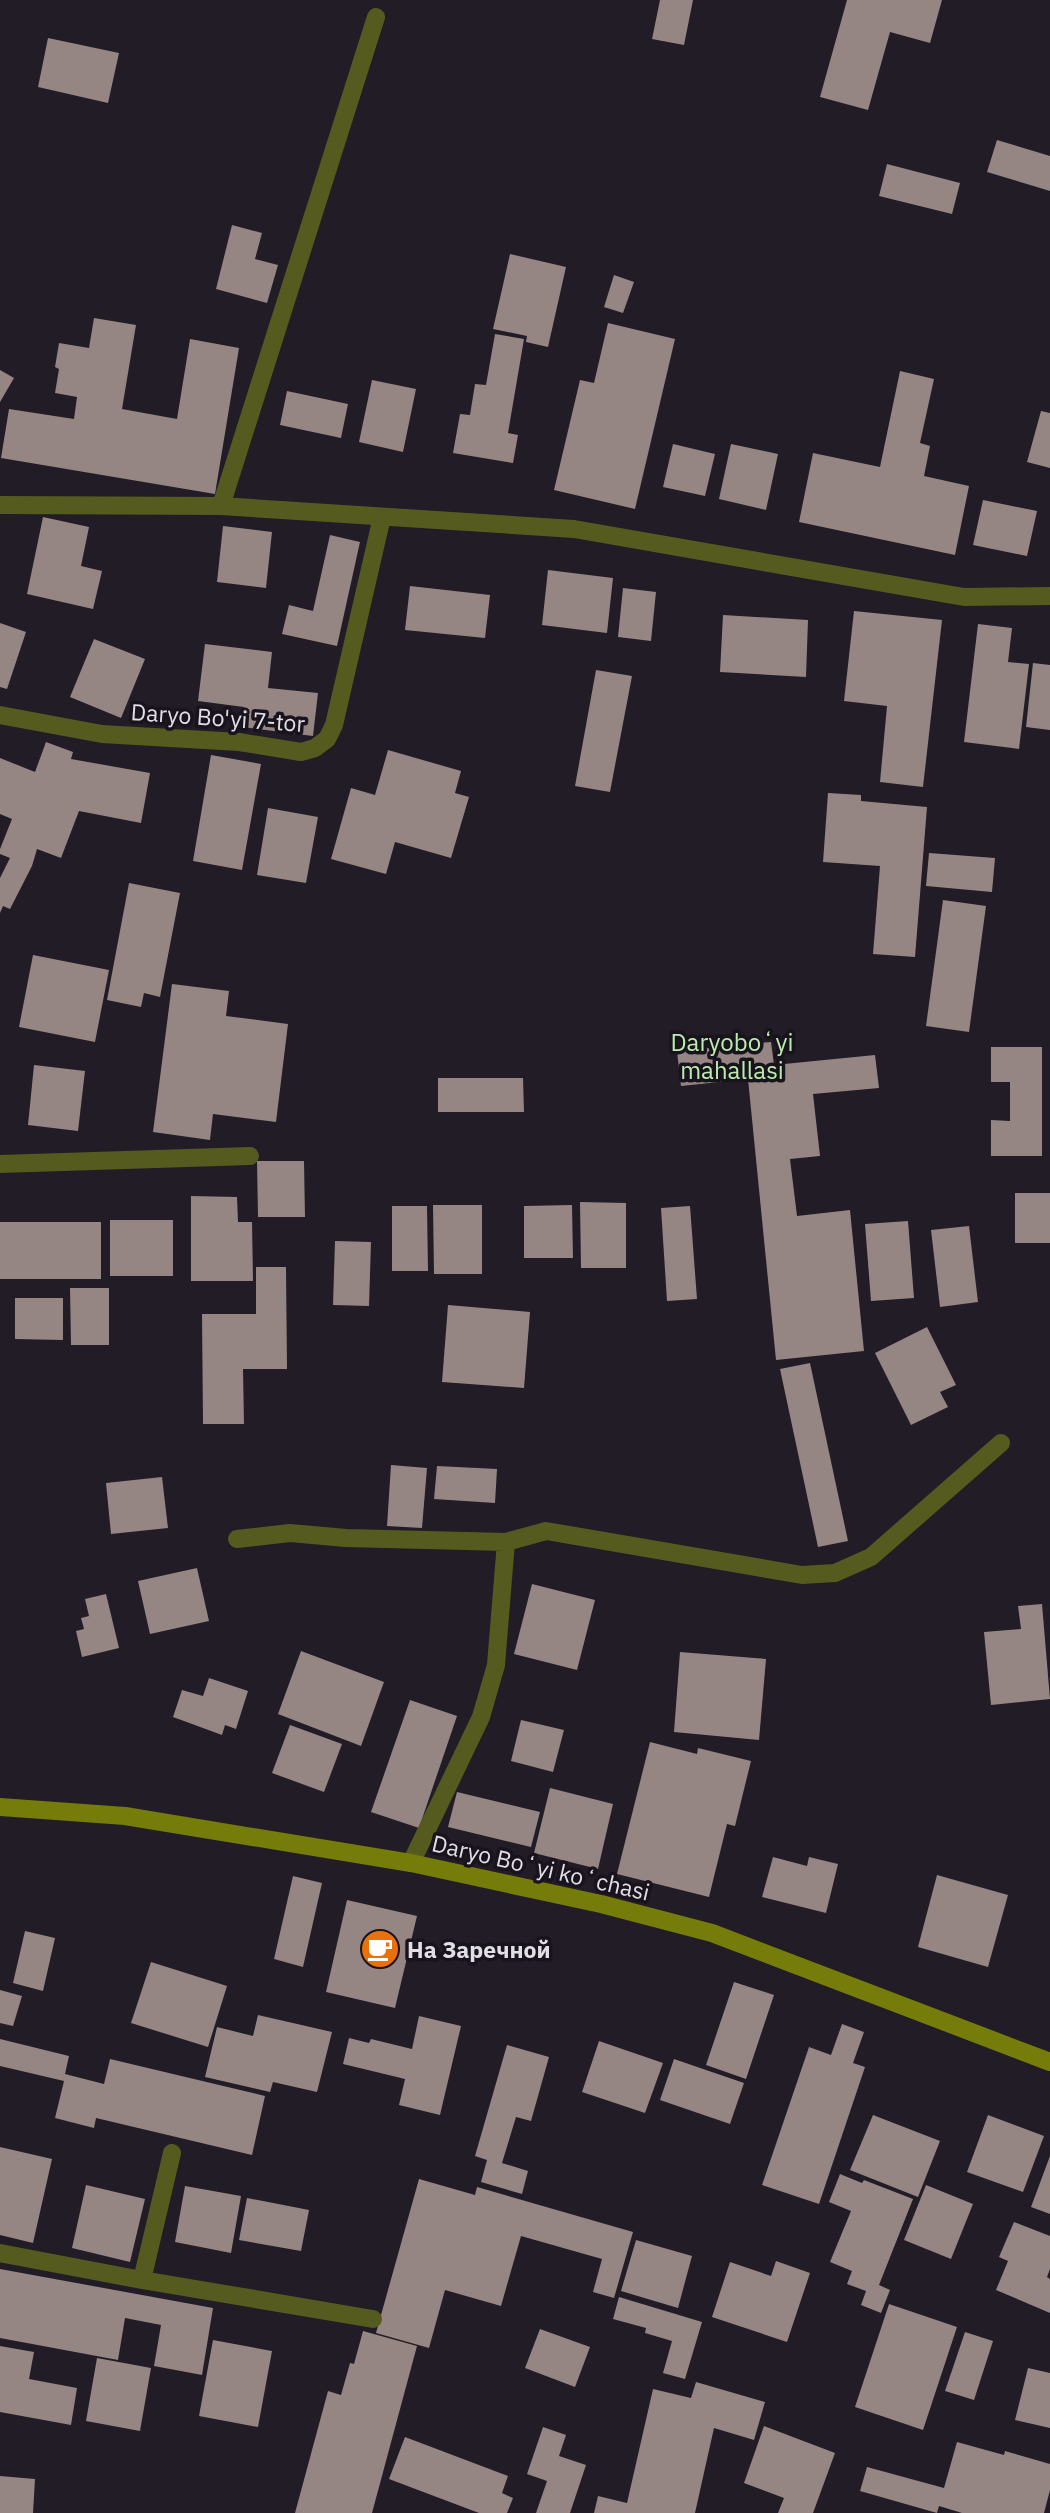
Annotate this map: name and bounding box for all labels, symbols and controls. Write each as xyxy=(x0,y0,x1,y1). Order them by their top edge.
street label: Daryo Bo'yi 7-tor xyxy=(130,696,307,738)
district label: Daryoboʻyi mahallasi xyxy=(671,1026,794,1086)
street label: Daryo Boʻyi koʻchasi xyxy=(429,1827,653,1907)
cafe icon: На Заречной xyxy=(359,1928,401,1970)
place label: На Заречной xyxy=(407,1934,551,1964)

